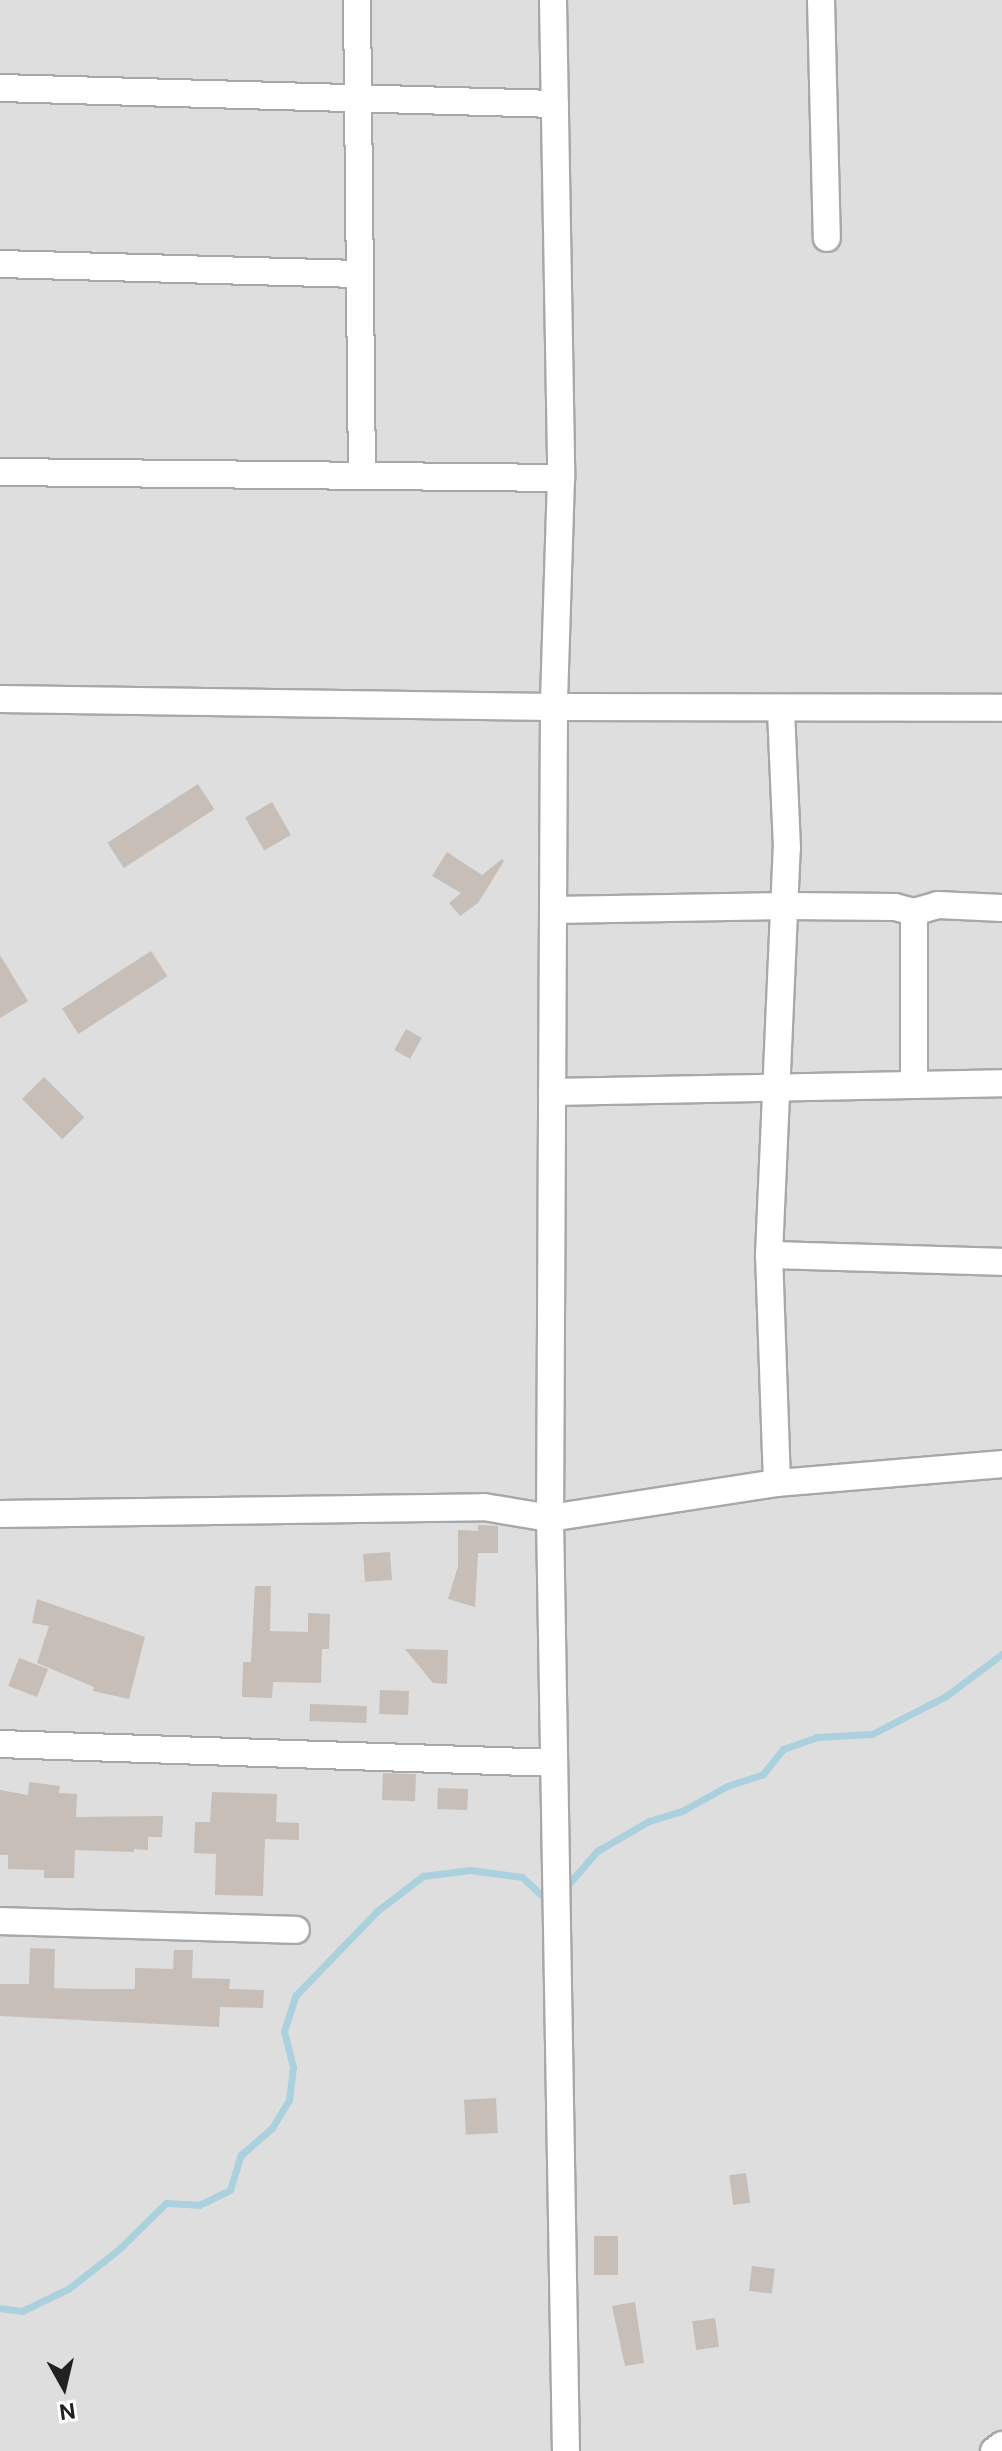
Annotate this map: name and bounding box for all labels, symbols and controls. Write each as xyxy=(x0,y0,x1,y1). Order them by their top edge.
north arrow xyxy=(24,2347,104,2427)
text: N xyxy=(57,2396,77,2427)

